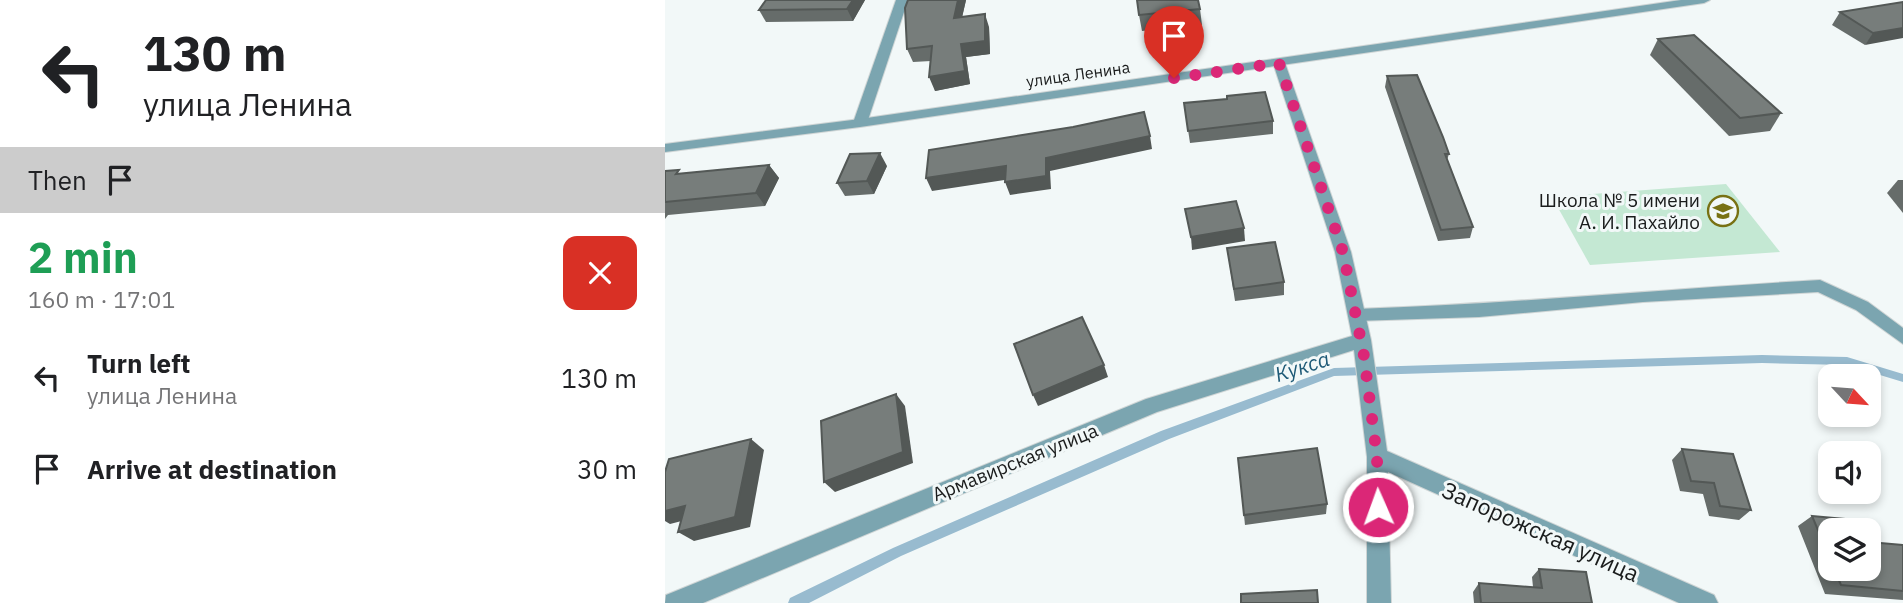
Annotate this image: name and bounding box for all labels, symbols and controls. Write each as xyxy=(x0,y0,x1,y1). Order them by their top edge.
pin xyxy=(1144,6,1204,78)
icon: arrive xyxy=(1155,17,1193,55)
text: 130 m xyxy=(143,21,287,84)
icon: left xyxy=(28,28,119,119)
street label: улица Ленина xyxy=(1025,57,1132,91)
text: улица Ленина xyxy=(143,83,352,125)
icon: arrive xyxy=(101,161,139,199)
text: Then xyxy=(28,163,87,197)
place label: Школа № 5 имени А. И. Пахайло xyxy=(1539,188,1700,234)
school or university icon: Школа № 5 имени А. И. Пахайло xyxy=(1706,194,1740,228)
text: 2 min xyxy=(28,230,138,285)
button: close xyxy=(563,236,637,310)
text: 160 m · 17:01 xyxy=(28,284,175,314)
water label: Кукса xyxy=(1271,344,1333,388)
text: Turn left xyxy=(87,346,190,380)
icon: left xyxy=(28,359,66,397)
text: 130 m xyxy=(561,361,637,395)
north arrow xyxy=(1818,364,1881,427)
map controls xyxy=(1818,364,1881,581)
text: улица Ленина xyxy=(87,380,237,410)
street label: Армавирская улица xyxy=(929,418,1101,506)
button: sound xyxy=(1818,441,1881,504)
icon: arrive xyxy=(28,450,66,488)
text: Arrive at destination xyxy=(87,452,337,486)
text: 30 m xyxy=(577,452,637,486)
position arrow xyxy=(1341,470,1415,544)
street label: Запорожская улица xyxy=(1438,474,1644,588)
button: layers xyxy=(1818,518,1881,581)

